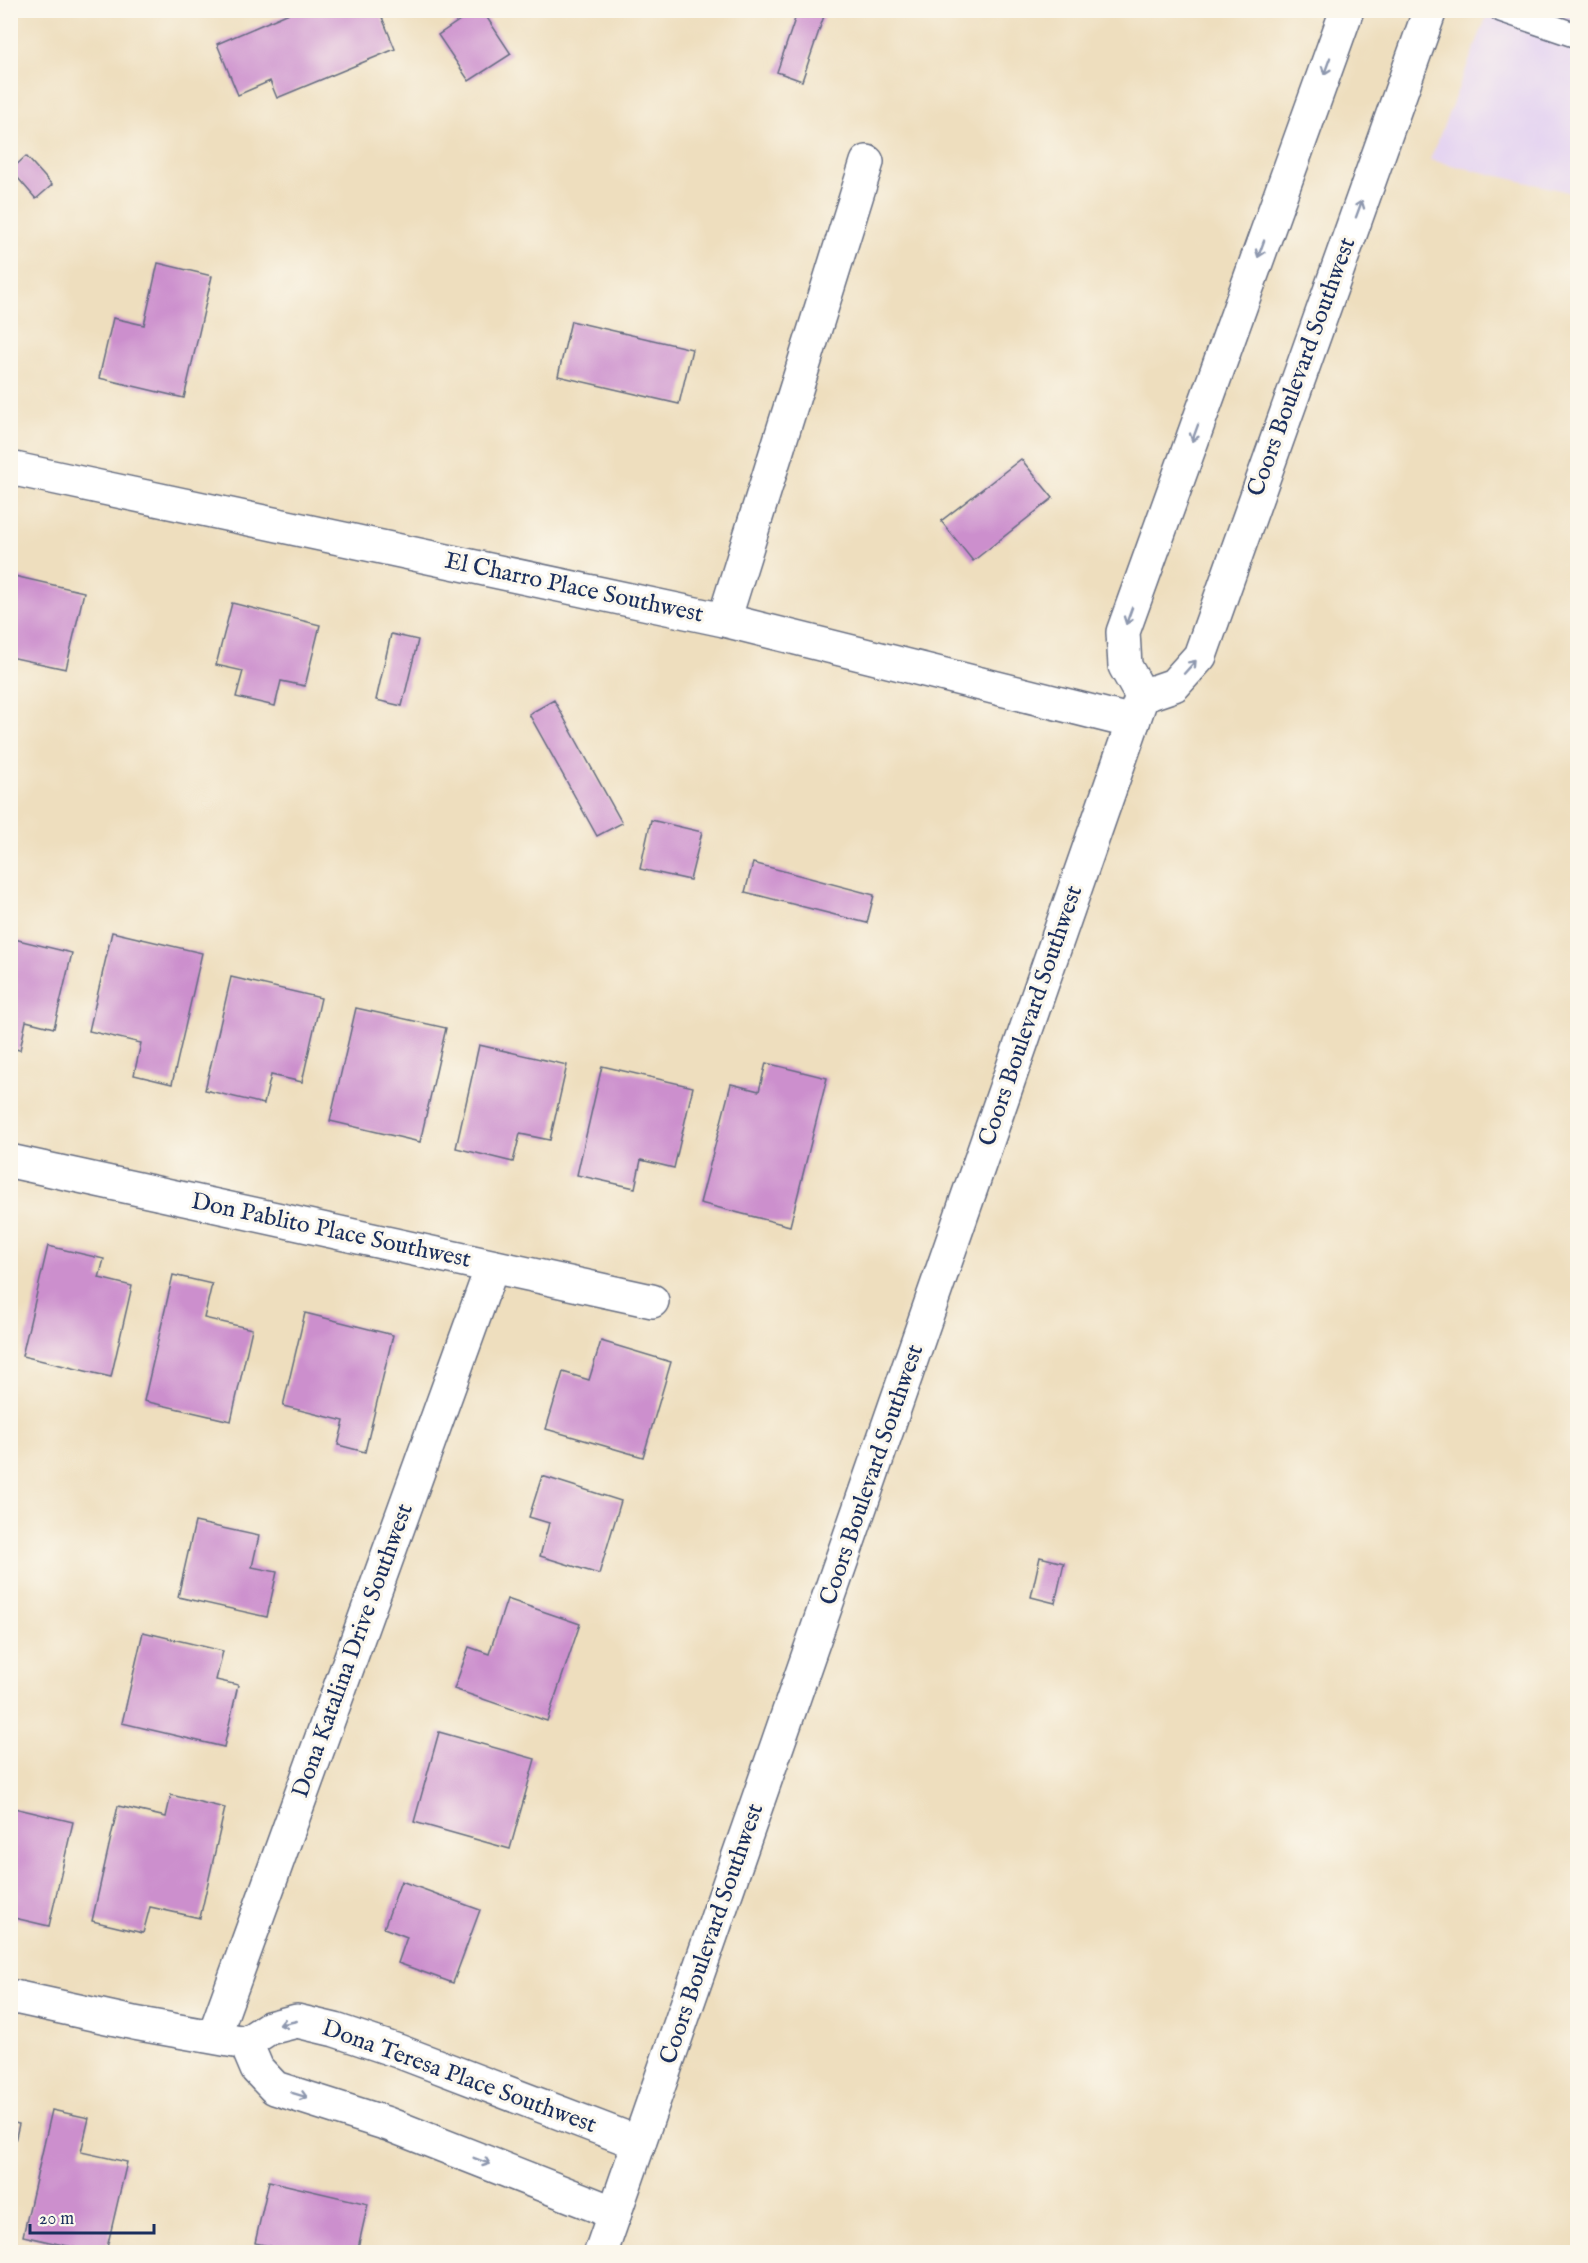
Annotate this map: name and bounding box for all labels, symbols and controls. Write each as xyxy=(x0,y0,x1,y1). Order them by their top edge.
one-way arrow xyxy=(1321,56,1332,74)
one-way arrow xyxy=(1354,200,1365,219)
street label: Coors Boulevard Southwest xyxy=(1241,233,1363,501)
one-way arrow xyxy=(1255,239,1266,258)
one-way arrow xyxy=(1189,423,1200,441)
street label: El Charro Place Southwest xyxy=(442,545,706,631)
one-way arrow xyxy=(1123,606,1134,625)
one-way arrow xyxy=(1183,660,1197,675)
street label: Coors Boulevard Southwest xyxy=(972,882,1090,1150)
street label: Don Pablito Place Southwest xyxy=(188,1186,474,1276)
street label: Coors Boulevard Southwest xyxy=(813,1341,931,1609)
street label: Dona Katalina Drive Southwest xyxy=(285,1500,421,1802)
street label: Coors Boulevard Southwest xyxy=(653,1800,771,2068)
street label: Dona Teresa Place Southwest xyxy=(318,2013,600,2141)
one-way arrow xyxy=(279,2018,298,2030)
one-way arrow xyxy=(289,2090,308,2101)
one-way arrow xyxy=(472,2157,491,2168)
scale bar xyxy=(30,2197,154,2235)
text: 20 m xyxy=(39,2208,74,2231)

